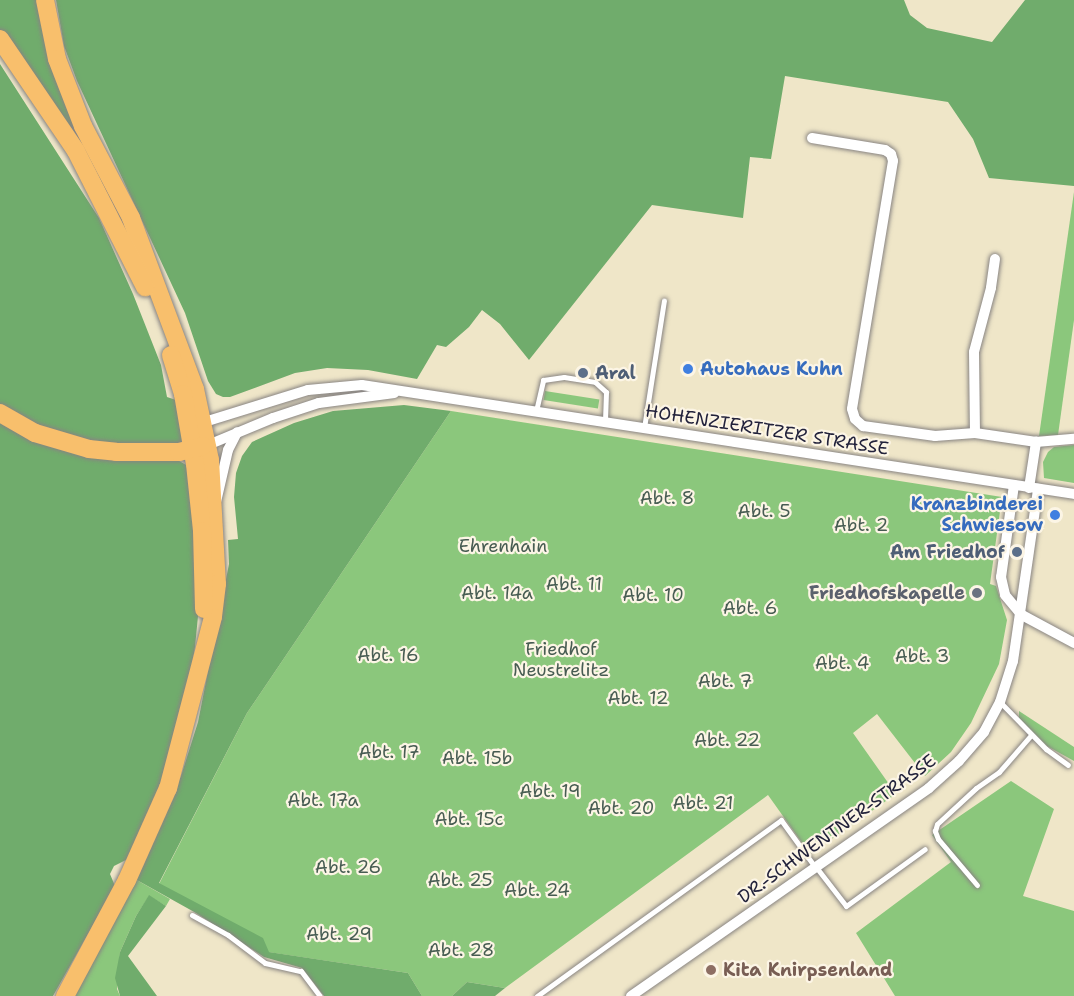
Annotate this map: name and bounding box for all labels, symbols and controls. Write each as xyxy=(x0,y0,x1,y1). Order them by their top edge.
place label: Autohaus Kuhn xyxy=(700,358,843,380)
place label: Aral xyxy=(595,362,636,384)
marker: Autohaus Kuhn xyxy=(681,362,695,376)
marker: Aral xyxy=(576,366,590,380)
street label: HOHENZIERITZER STRASSE xyxy=(644,400,890,460)
park label: Abt. 8 xyxy=(640,487,694,509)
place label: Kranzbinderei Schwiesow xyxy=(911,494,1043,536)
park label: Abt. 5 xyxy=(738,500,790,522)
marker: Kranzbinderei Schwiesow xyxy=(1048,508,1062,522)
park label: Abt. 2 xyxy=(834,514,888,536)
park label: Ehrenhain xyxy=(459,535,547,557)
place label: Am Friedhof xyxy=(890,541,1005,563)
marker: Am Friedhof xyxy=(1010,545,1024,559)
park label: Abt. 11 xyxy=(546,573,602,595)
park label: Abt. 14a xyxy=(461,582,533,604)
place label: Friedhofskapelle xyxy=(809,582,965,604)
park label: Abt. 10 xyxy=(622,584,684,606)
marker: Friedhofskapelle xyxy=(970,586,984,600)
park label: Abt. 6 xyxy=(723,597,777,619)
park label: Friedhof Neustrelitz xyxy=(513,639,609,682)
park label: Abt. 16 xyxy=(357,644,419,666)
park label: Abt. 3 xyxy=(895,645,949,667)
park label: Abt. 4 xyxy=(815,652,869,674)
park label: Abt. 7 xyxy=(698,670,752,692)
park label: Abt. 12 xyxy=(607,687,669,709)
park label: Abt. 22 xyxy=(694,729,760,751)
park label: Abt. 17 xyxy=(358,741,420,763)
park label: Abt. 15b xyxy=(442,747,512,769)
street label: DR.-SCHWENTNER-STRASSE xyxy=(734,750,940,908)
park label: Abt. 19 xyxy=(519,780,581,802)
park label: Abt. 17a xyxy=(287,789,359,811)
park label: Abt. 21 xyxy=(672,792,734,814)
park label: Abt. 20 xyxy=(588,797,654,819)
park label: Abt. 15c xyxy=(434,808,504,830)
park label: Abt. 26 xyxy=(315,856,381,878)
park label: Abt. 25 xyxy=(427,869,493,891)
park label: Abt. 24 xyxy=(504,879,570,901)
park label: Abt. 29 xyxy=(306,923,372,945)
park label: Abt. 28 xyxy=(428,939,494,961)
place label: Kita Knirpsenland xyxy=(723,959,893,981)
marker: Kita Knirpsenland xyxy=(704,963,718,977)

